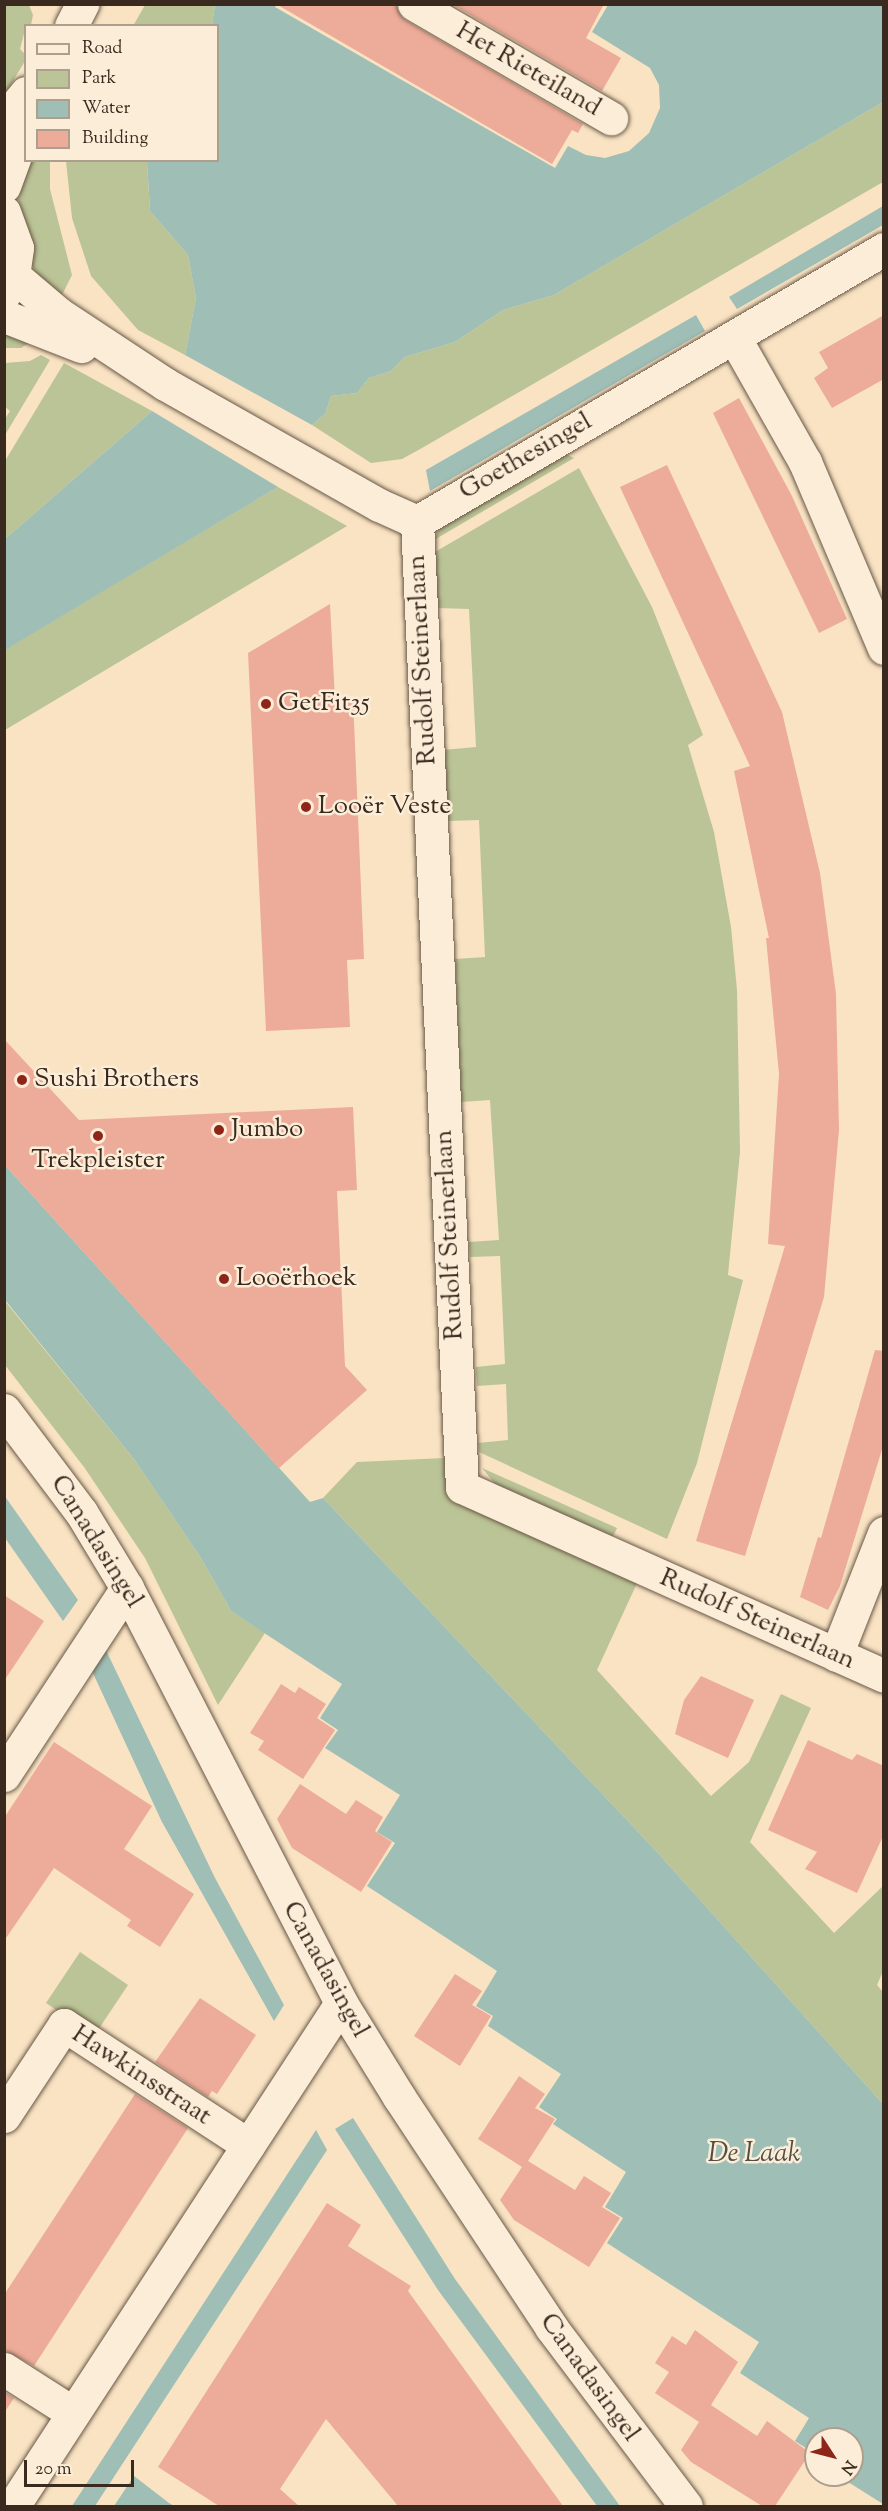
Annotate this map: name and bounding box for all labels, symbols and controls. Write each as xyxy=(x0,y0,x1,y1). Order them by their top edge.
street label: Het Rieteiland xyxy=(450,16,606,124)
legend xyxy=(24,24,219,162)
text: Road xyxy=(82,36,122,62)
text: Park xyxy=(82,66,116,92)
text: Water xyxy=(82,96,130,122)
text: Building xyxy=(82,126,148,152)
street label: Goethesingel xyxy=(454,406,598,508)
street label: Rudolf Steinerlaan xyxy=(402,554,444,766)
place label: GetFit35 xyxy=(278,688,370,720)
marker: GetFit35 xyxy=(259,697,273,711)
place label: Looër Veste xyxy=(318,791,451,823)
marker: Looër Veste xyxy=(299,800,313,814)
place label: Sushi Brothers xyxy=(34,1064,199,1096)
marker: Sushi Brothers xyxy=(15,1073,29,1087)
place label: Jumbo xyxy=(231,1114,303,1146)
marker: Jumbo xyxy=(212,1123,226,1137)
marker: Trekpleister xyxy=(91,1129,105,1143)
street label: Rudolf Steinerlaan xyxy=(429,1129,471,1341)
place label: Trekpleister xyxy=(31,1145,165,1177)
place label: Looërhoek xyxy=(236,1263,357,1295)
marker: Looërhoek xyxy=(217,1272,231,1286)
street label: Canadasingel xyxy=(43,1470,149,1614)
street label: Rudolf Steinerlaan xyxy=(655,1563,859,1677)
street label: Canadasingel xyxy=(275,1897,375,2043)
street label: Hawkinsstraat xyxy=(65,2019,217,2133)
water label: De Laak xyxy=(708,2139,800,2171)
street label: Canadasingel xyxy=(532,2308,646,2448)
north arrow xyxy=(804,2427,864,2487)
scale bar xyxy=(27,2448,136,2486)
text: N xyxy=(834,2455,860,2479)
text: 20 m xyxy=(35,2457,72,2483)

